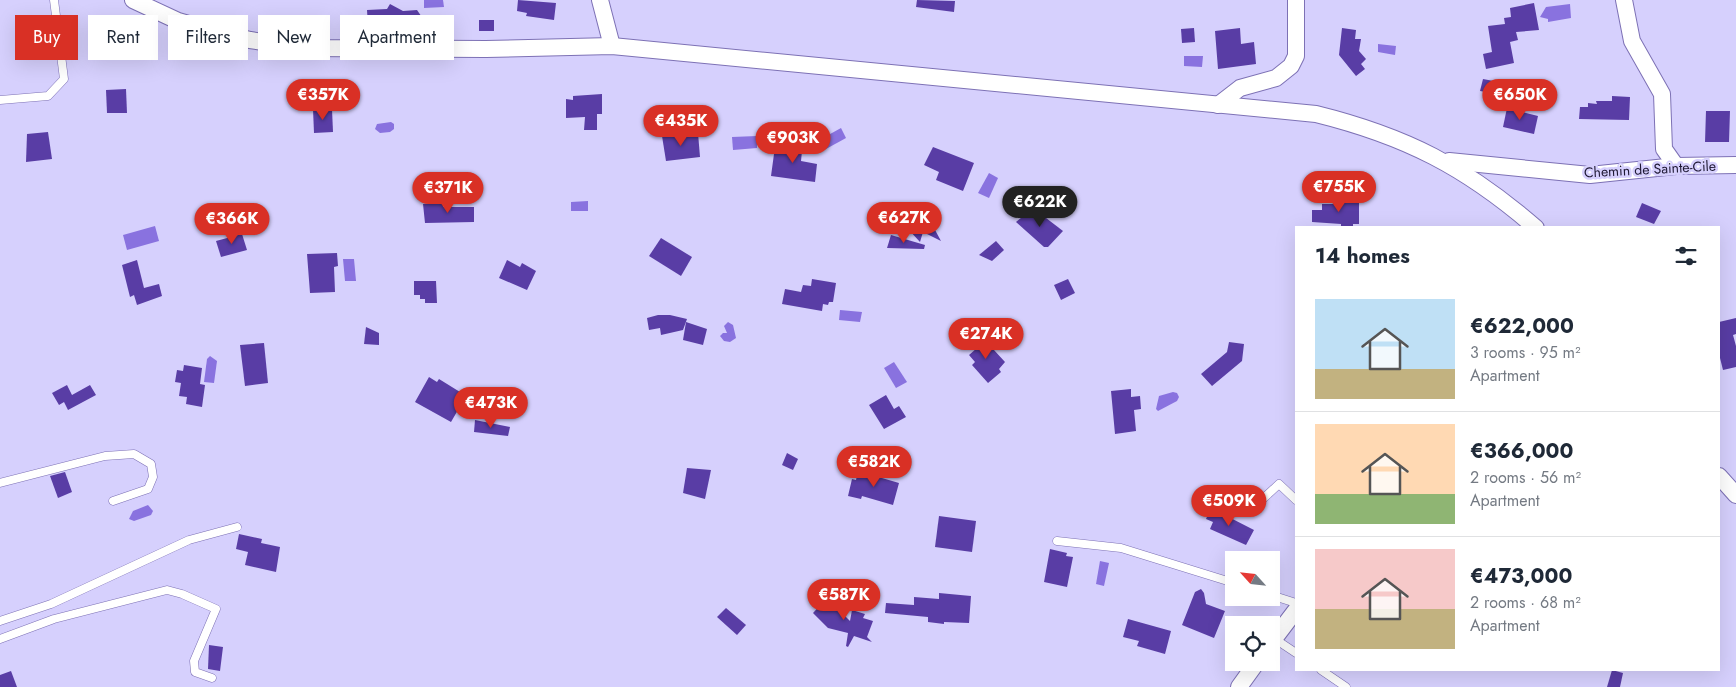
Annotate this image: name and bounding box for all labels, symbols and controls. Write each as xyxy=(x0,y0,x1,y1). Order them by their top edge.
chip: Buy xyxy=(15,15,78,60)
chip: Rent xyxy=(88,15,158,60)
chip: Filters xyxy=(168,15,248,60)
chip: New xyxy=(258,15,330,60)
chip: Apartment xyxy=(340,15,454,60)
pin: €357K xyxy=(288,78,358,121)
pin: €650K xyxy=(1485,78,1555,121)
text: €357K xyxy=(297,83,349,106)
text: €650K xyxy=(1493,83,1547,106)
pin: €435K xyxy=(646,104,716,147)
text: €435K xyxy=(654,109,708,132)
pin: €903K xyxy=(758,121,828,164)
text: €903K xyxy=(767,126,819,149)
street label: Chemin de Sainte-Cile xyxy=(1583,156,1717,182)
pin: €755K xyxy=(1304,170,1374,213)
pin: €371K xyxy=(413,172,483,214)
text: €755K xyxy=(1313,175,1365,198)
text: €371K xyxy=(423,176,473,199)
pin: €622K xyxy=(1005,186,1075,228)
text: €622K xyxy=(1013,190,1067,213)
pin: €366K xyxy=(197,202,267,245)
pin: €627K xyxy=(869,202,939,244)
text: €627K xyxy=(878,206,930,229)
text: €366K xyxy=(205,207,259,230)
text: 14 homes xyxy=(1315,241,1410,271)
icon: filters xyxy=(1672,242,1700,270)
text: €622,000 xyxy=(1470,311,1574,341)
pin: €274K xyxy=(951,318,1021,360)
icon: home xyxy=(1355,319,1415,379)
text: €274K xyxy=(960,322,1012,345)
text: 3 rooms · 95 m² xyxy=(1470,341,1581,364)
text: Apartment xyxy=(1470,364,1540,387)
pin: €473K xyxy=(456,386,526,429)
text: €473K xyxy=(465,391,517,414)
text: €366,000 xyxy=(1470,436,1573,466)
icon: home xyxy=(1355,444,1415,504)
pin: €582K xyxy=(839,446,909,488)
text: €582K xyxy=(848,450,900,473)
text: 2 rooms · 56 m² xyxy=(1470,466,1581,489)
pin: €509K xyxy=(1194,484,1264,527)
text: €509K xyxy=(1202,489,1256,512)
text: Apartment xyxy=(1470,489,1540,512)
north arrow xyxy=(1225,551,1280,606)
map controls xyxy=(1225,551,1280,671)
text: €473,000 xyxy=(1470,561,1572,591)
icon: home xyxy=(1355,569,1415,629)
pin: €587K xyxy=(809,578,879,621)
text: €587K xyxy=(818,583,870,606)
text: 2 rooms · 68 m² xyxy=(1470,591,1581,614)
text: Apartment xyxy=(1470,614,1540,637)
button: locate xyxy=(1225,616,1280,671)

